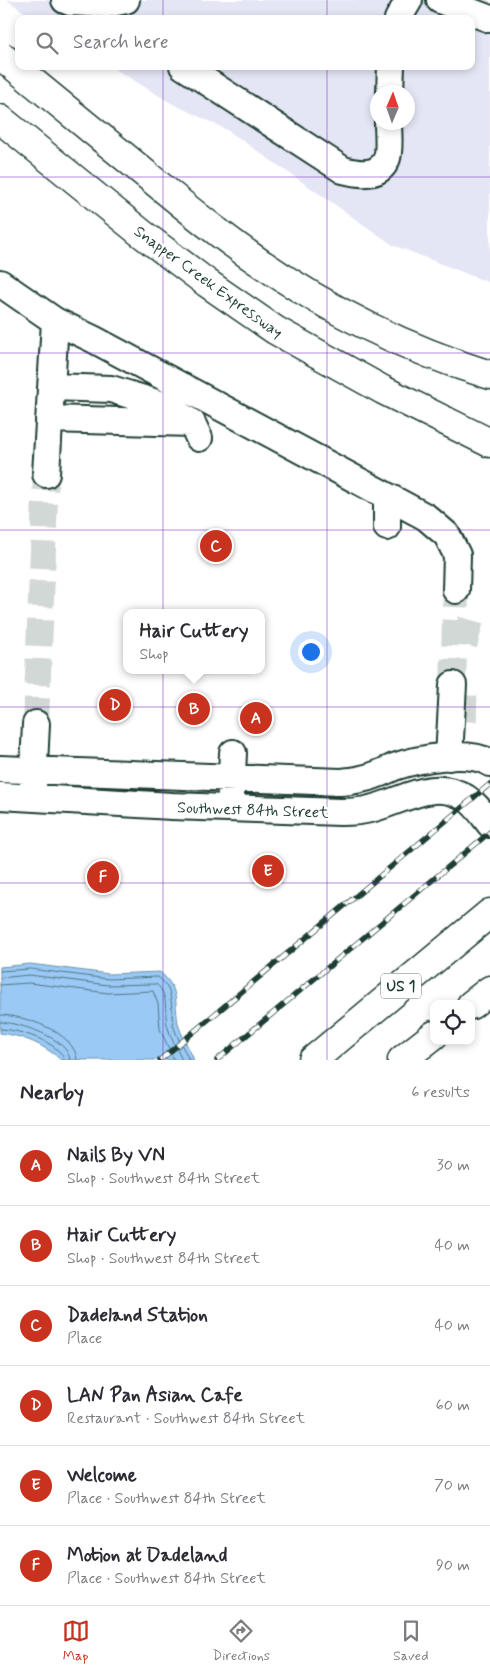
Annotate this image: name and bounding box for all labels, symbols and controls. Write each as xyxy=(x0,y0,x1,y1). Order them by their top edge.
search box xyxy=(15,15,475,70)
icon: search xyxy=(33,29,61,57)
text: Search here xyxy=(73,30,169,55)
north arrow xyxy=(370,85,415,130)
street label: Snapper Creek Expressway xyxy=(130,221,287,343)
pin: C xyxy=(200,527,232,565)
popup xyxy=(123,609,265,674)
text: Hair Cuttery xyxy=(139,619,249,644)
your location xyxy=(298,639,324,665)
text: Shop xyxy=(139,644,169,665)
pin: D xyxy=(99,686,131,724)
pin: B xyxy=(178,690,210,728)
pin: A xyxy=(240,699,272,737)
street label: Southwest 84th Street xyxy=(177,797,330,824)
pin: E xyxy=(252,852,284,890)
pin: F xyxy=(87,858,119,896)
road number: US 1 xyxy=(381,974,421,998)
map controls xyxy=(430,1000,475,1045)
button: locate xyxy=(430,1000,475,1045)
text: Nearby xyxy=(20,1079,84,1107)
text: 6 results xyxy=(411,1082,470,1103)
text: Nails By VN xyxy=(67,1143,165,1168)
text: A xyxy=(31,1155,41,1176)
text: 30 m xyxy=(437,1155,470,1176)
text: Shop · Southwest 84th Street xyxy=(67,1168,260,1189)
text: Hair Cuttery xyxy=(67,1223,176,1248)
text: B xyxy=(31,1235,41,1256)
text: 40 m xyxy=(434,1235,470,1256)
text: Shop · Southwest 84th Street xyxy=(67,1248,260,1269)
text: Dadeland Station xyxy=(67,1303,208,1328)
text: C xyxy=(30,1315,42,1336)
text: 40 m xyxy=(434,1315,470,1336)
text: Place xyxy=(67,1328,102,1349)
text: LAN Pan Asian Cafe xyxy=(67,1383,243,1408)
text: D xyxy=(30,1395,42,1416)
text: 60 m xyxy=(436,1395,470,1416)
text: Restaurant · Southwest 84th Street xyxy=(67,1408,305,1429)
text: Welcome xyxy=(67,1463,137,1488)
text: E xyxy=(31,1475,41,1496)
text: 70 m xyxy=(434,1475,470,1496)
text: Place · Southwest 84th Street xyxy=(67,1488,266,1509)
text: Motion at Dadeland xyxy=(67,1543,227,1568)
text: F xyxy=(32,1555,40,1576)
text: 90 m xyxy=(436,1555,470,1576)
text: Place · Southwest 84th Street xyxy=(67,1568,266,1589)
tab: Map xyxy=(62,1617,90,1665)
tab: Directions xyxy=(213,1617,270,1665)
tab: Saved xyxy=(393,1617,428,1665)

